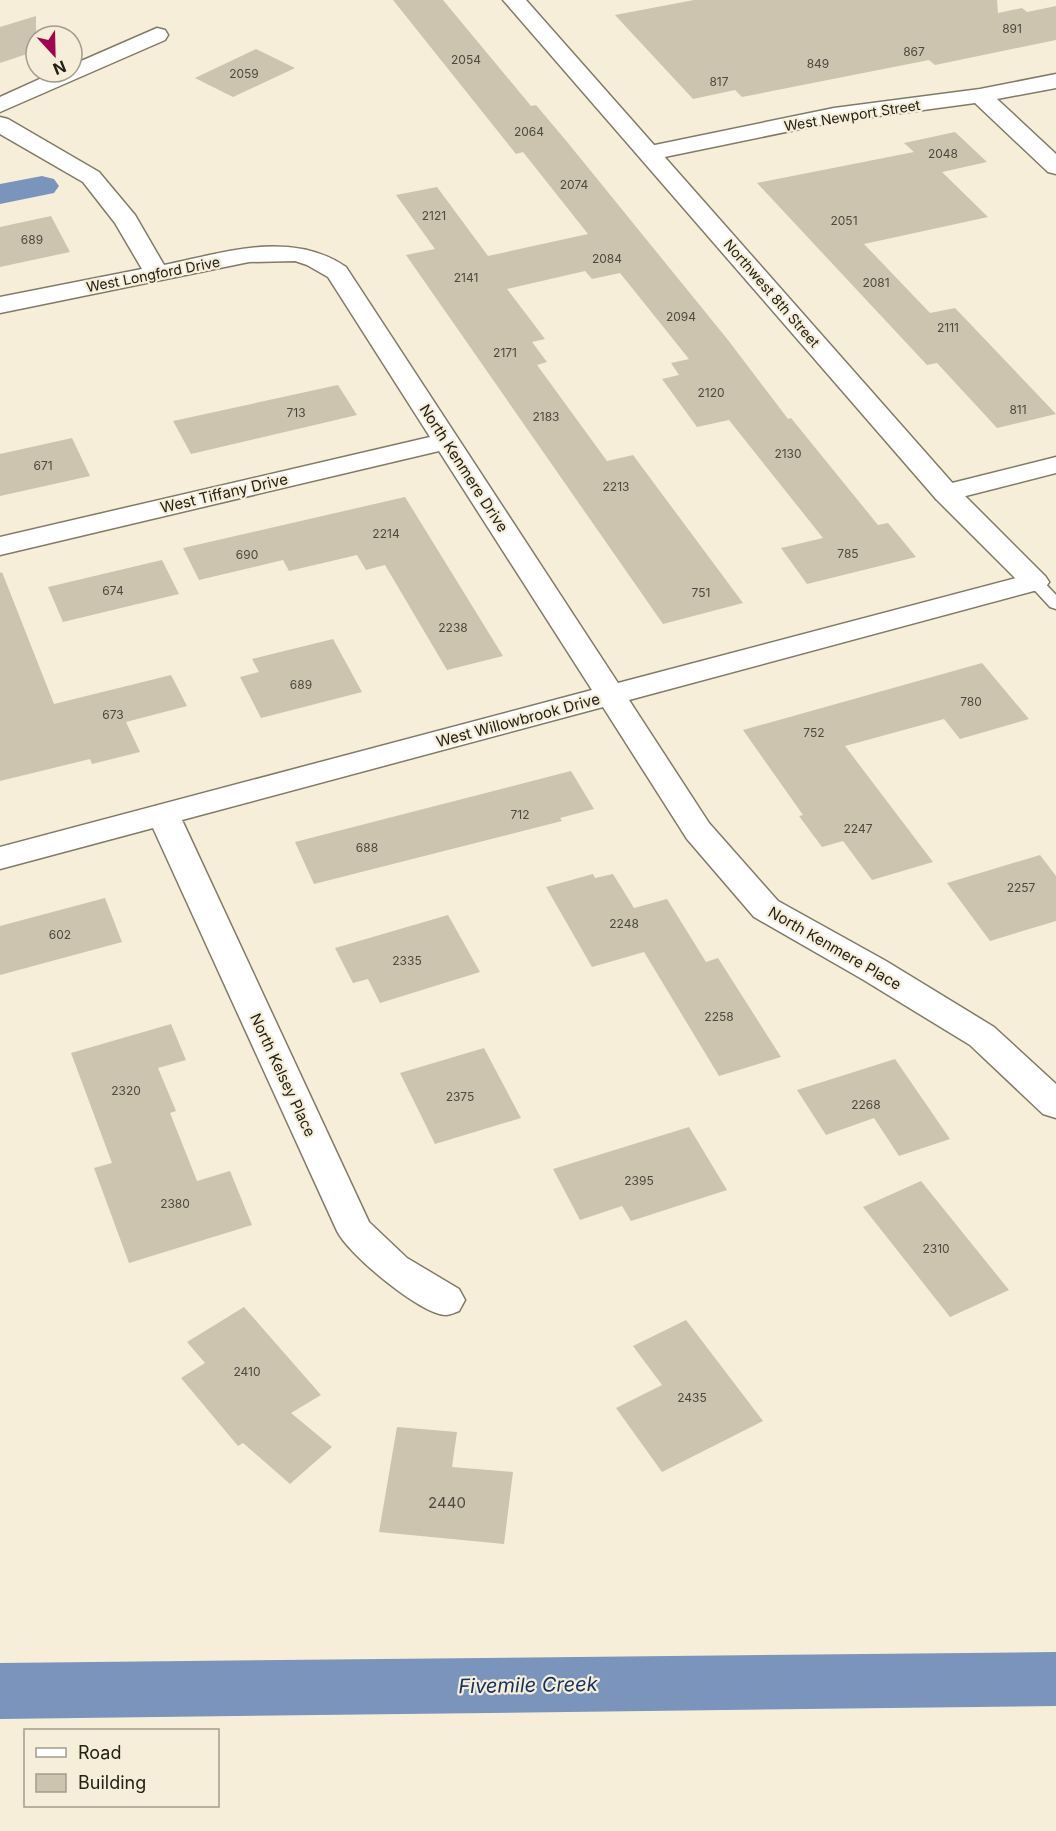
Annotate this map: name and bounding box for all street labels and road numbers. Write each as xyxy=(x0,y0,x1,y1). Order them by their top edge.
street label: West Newport Street xyxy=(783,96,922,134)
street label: Northwest 8th Street xyxy=(720,236,824,351)
street label: West Longford Drive xyxy=(85,253,221,295)
street label: North Kenmere Drive xyxy=(416,400,512,536)
street label: West Tiffany Drive xyxy=(158,469,290,517)
street label: West Willowbrook Drive xyxy=(434,689,602,751)
street label: North Kenmere Place xyxy=(765,902,905,994)
street label: North Kelsey Place xyxy=(246,1010,320,1140)

